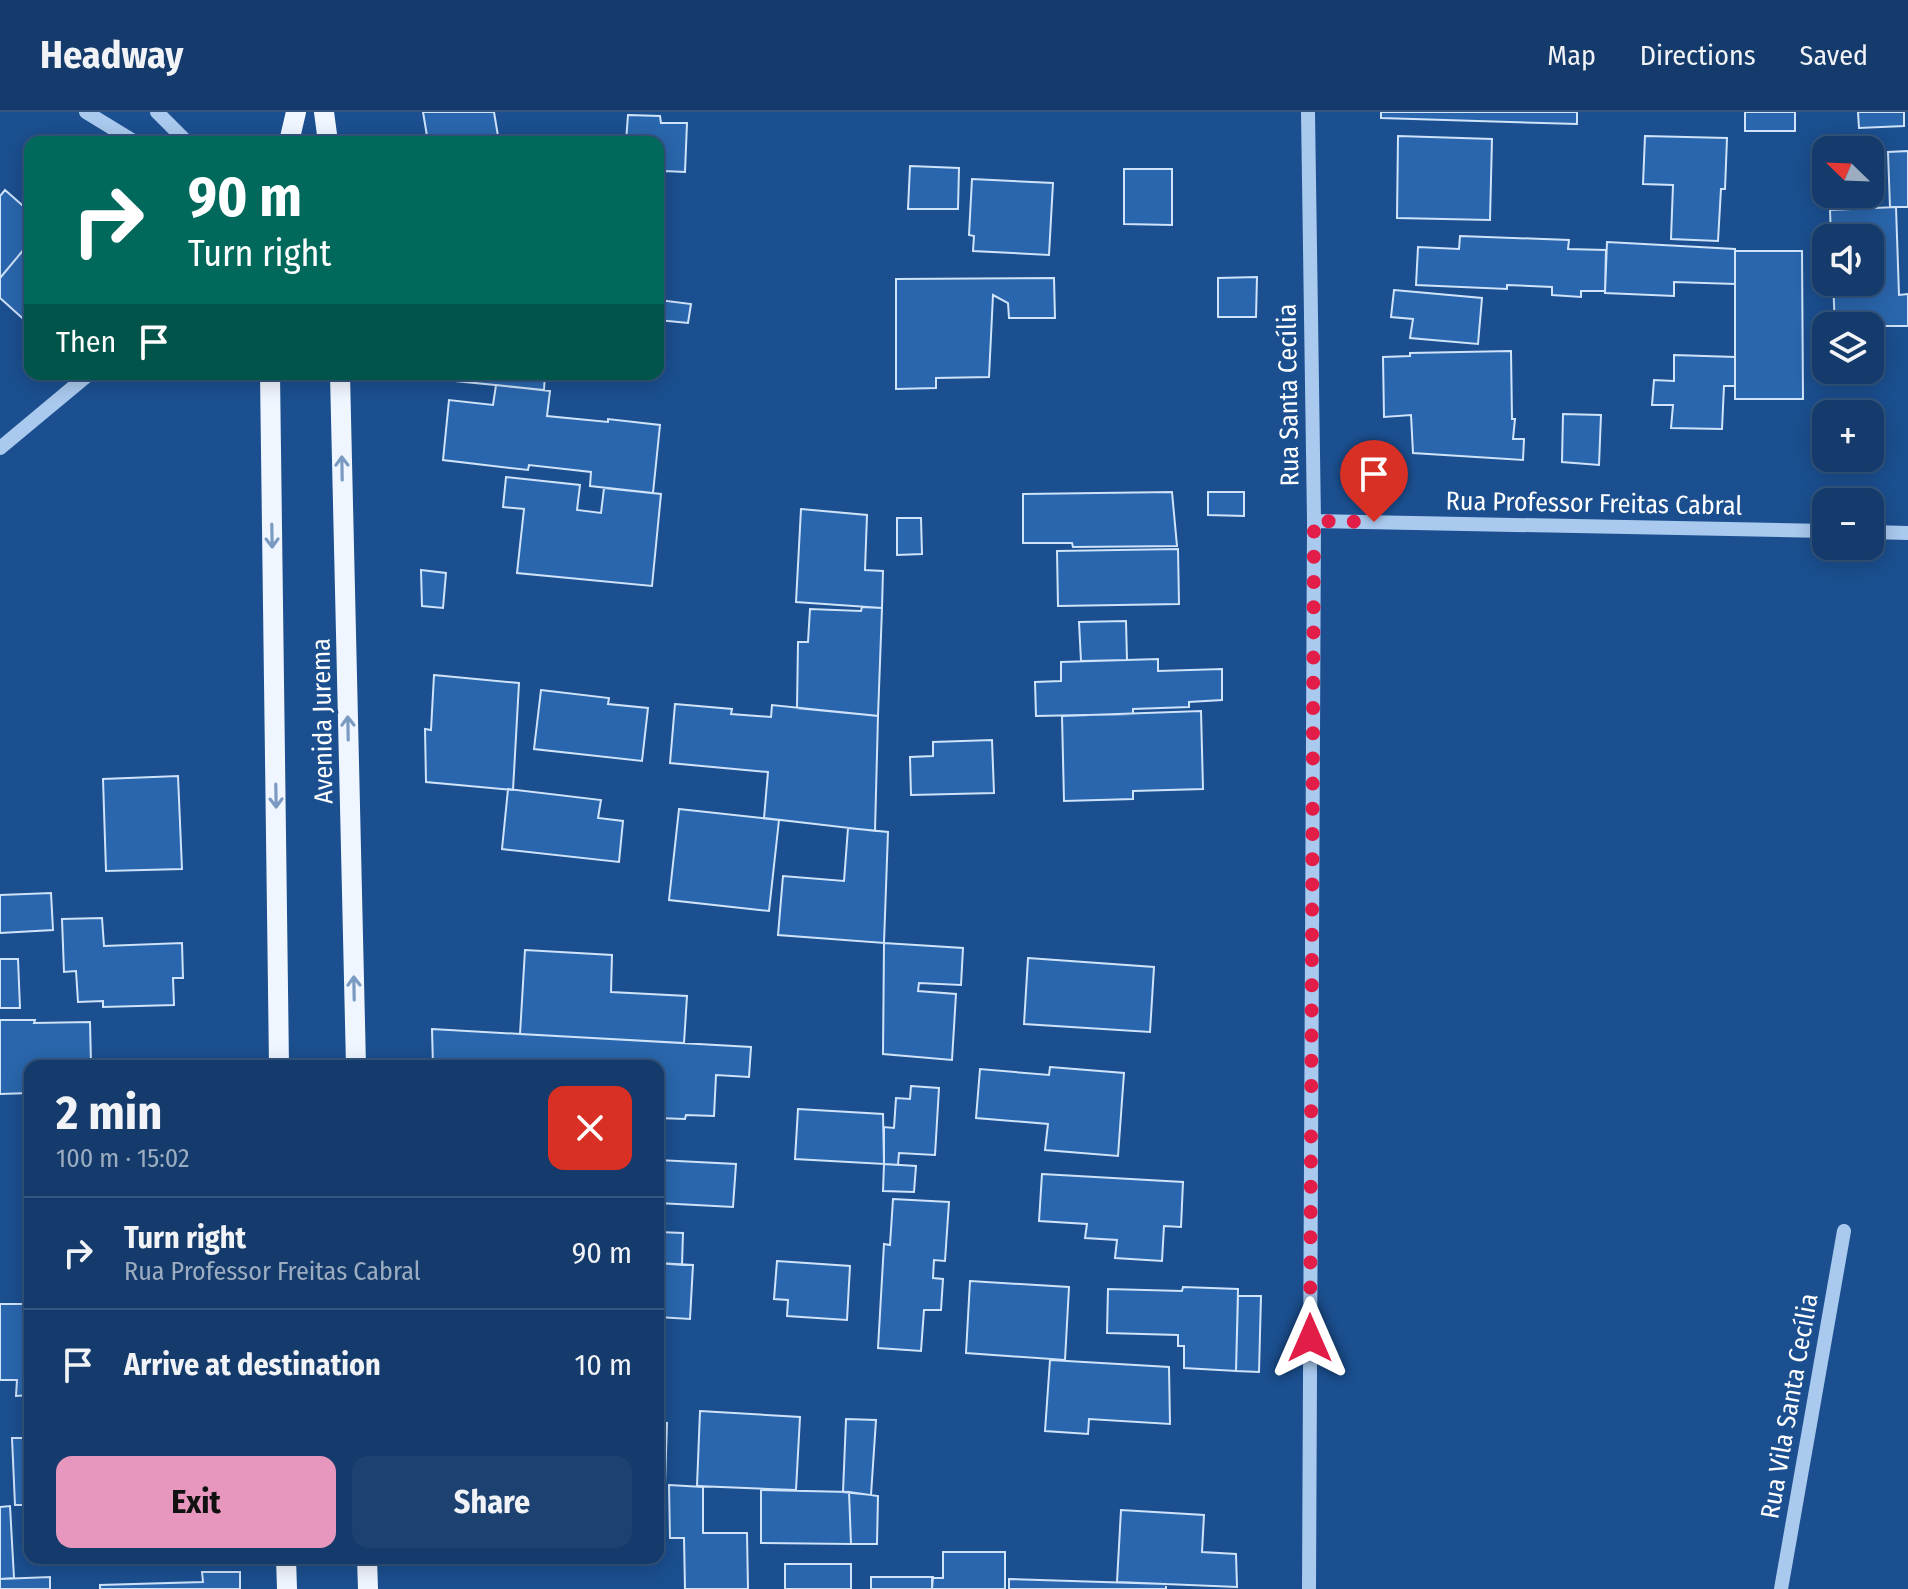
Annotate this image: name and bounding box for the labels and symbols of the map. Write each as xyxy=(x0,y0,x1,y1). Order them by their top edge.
north arrow xyxy=(1812,136,1884,208)
street label: Rua Santa Cecília xyxy=(1271,303,1306,487)
pin xyxy=(1340,440,1408,522)
one-way arrow xyxy=(334,455,350,482)
street label: Rua Professor Freitas Cabral xyxy=(1445,485,1743,522)
one-way arrow xyxy=(264,522,280,549)
street label: Avenida Jurema xyxy=(306,638,339,804)
one-way arrow xyxy=(340,715,356,742)
one-way arrow xyxy=(268,782,283,809)
one-way arrow xyxy=(346,975,362,1002)
street label: Rua Vila Santa Cecília xyxy=(1754,1291,1825,1521)
position arrow xyxy=(1268,1296,1352,1380)

